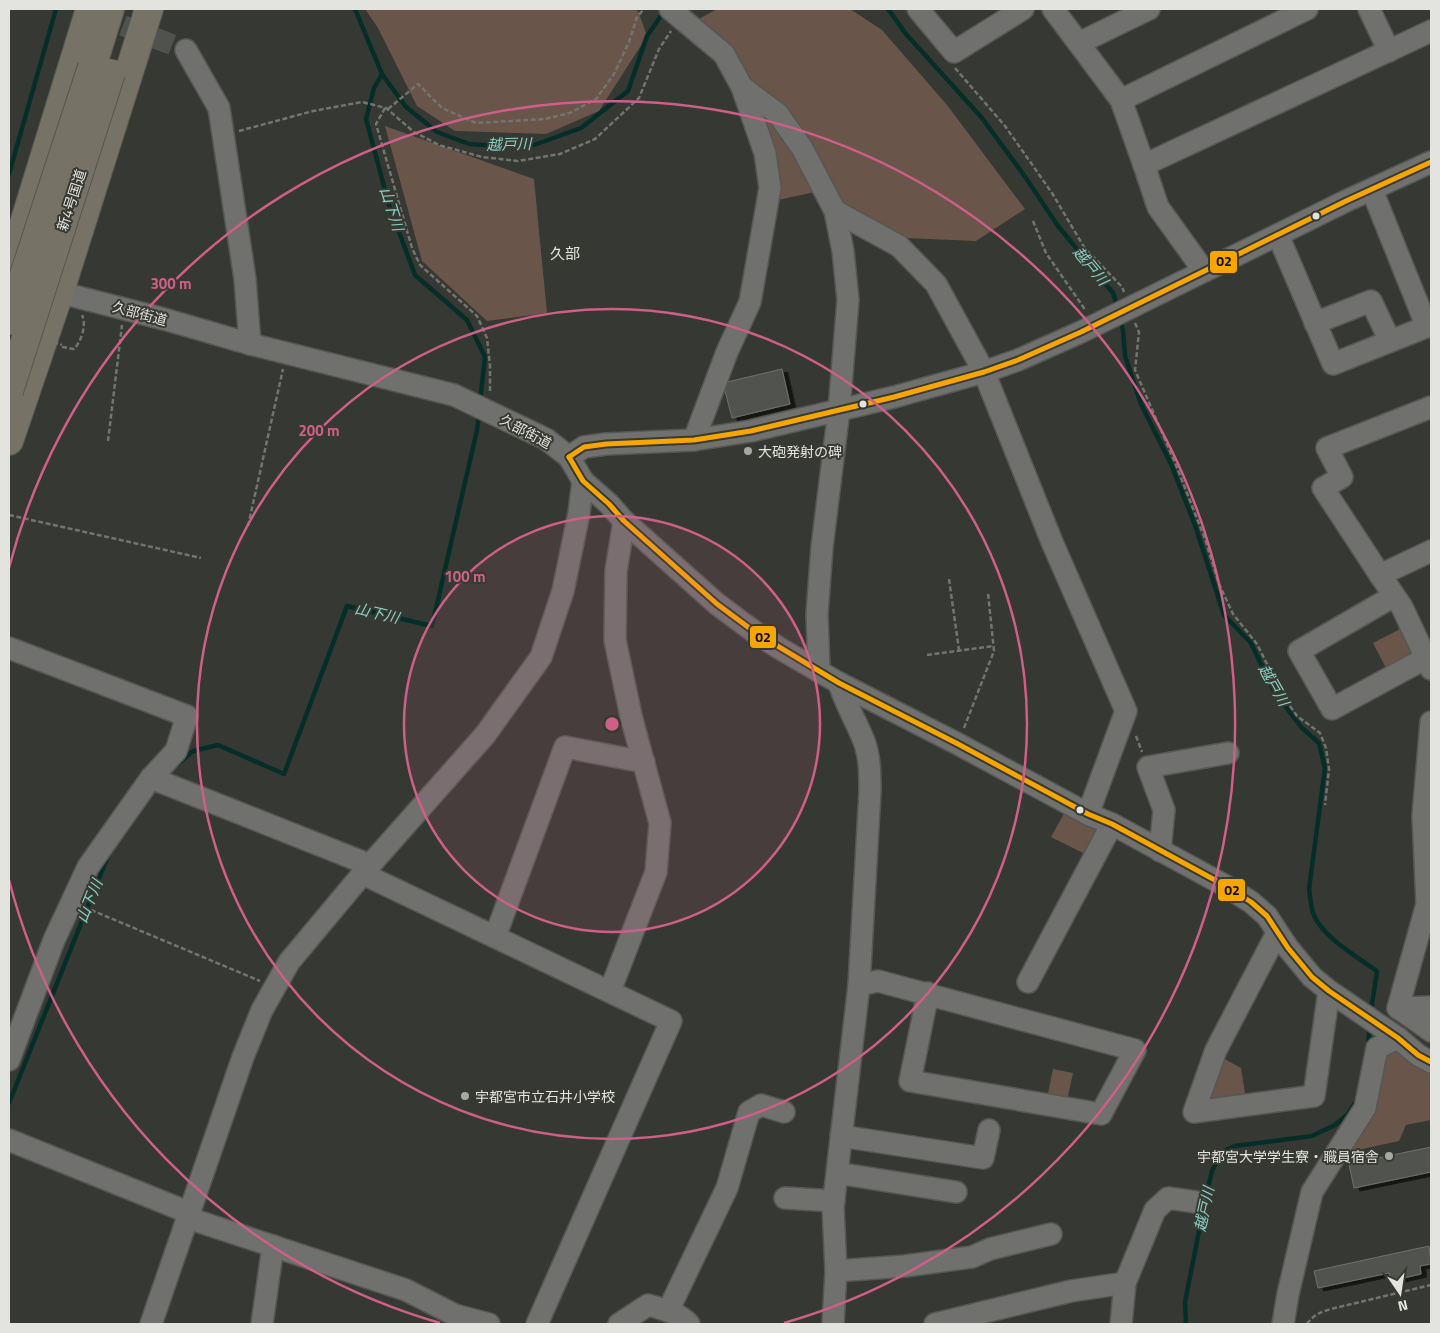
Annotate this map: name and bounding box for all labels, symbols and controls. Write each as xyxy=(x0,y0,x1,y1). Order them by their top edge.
water label: 越戸川 xyxy=(486,132,534,156)
street label: 新4号国道 xyxy=(51,166,91,234)
water label: 山下川 xyxy=(374,184,411,236)
unlabelled marker xyxy=(1311,211,1321,221)
water label: 越戸川 xyxy=(1068,241,1116,292)
district label: 久部 xyxy=(550,242,580,265)
line badge: 02 xyxy=(1209,250,1238,274)
text: 02 xyxy=(1216,250,1232,271)
text: 300 m xyxy=(150,272,192,295)
street label: 久部街道 xyxy=(110,296,170,330)
unlabelled marker xyxy=(858,399,868,409)
street label: 久部街道 xyxy=(496,409,556,453)
text: 200 m xyxy=(298,419,340,442)
place label: 大砲発射の碑 xyxy=(758,441,842,462)
marker: 大砲発射の碑 xyxy=(742,445,754,457)
text: 100 m xyxy=(444,565,486,588)
water label: 山下川 xyxy=(352,597,403,630)
line badge: 02 xyxy=(749,625,777,649)
text: 02 xyxy=(755,626,771,647)
water label: 越戸川 xyxy=(1253,660,1296,712)
centre of rings xyxy=(603,715,621,733)
unlabelled marker xyxy=(1075,805,1085,815)
water label: 山下川 xyxy=(70,874,109,926)
line badge: 02 xyxy=(1217,878,1246,902)
text: 02 xyxy=(1224,879,1240,900)
place label: 宇都宮市立石井小学校 xyxy=(475,1086,615,1107)
marker: 宇都宮市立石井小学校 xyxy=(459,1090,471,1102)
place label: 宇都宮大学学生寮・職員宿舎 xyxy=(1197,1146,1379,1167)
marker: 宇都宮大学学生寮・職員宿舎 xyxy=(1383,1150,1395,1162)
water label: 越戸川 xyxy=(1188,1183,1220,1233)
north arrow xyxy=(1375,1268,1425,1318)
text: N xyxy=(1396,1295,1410,1317)

